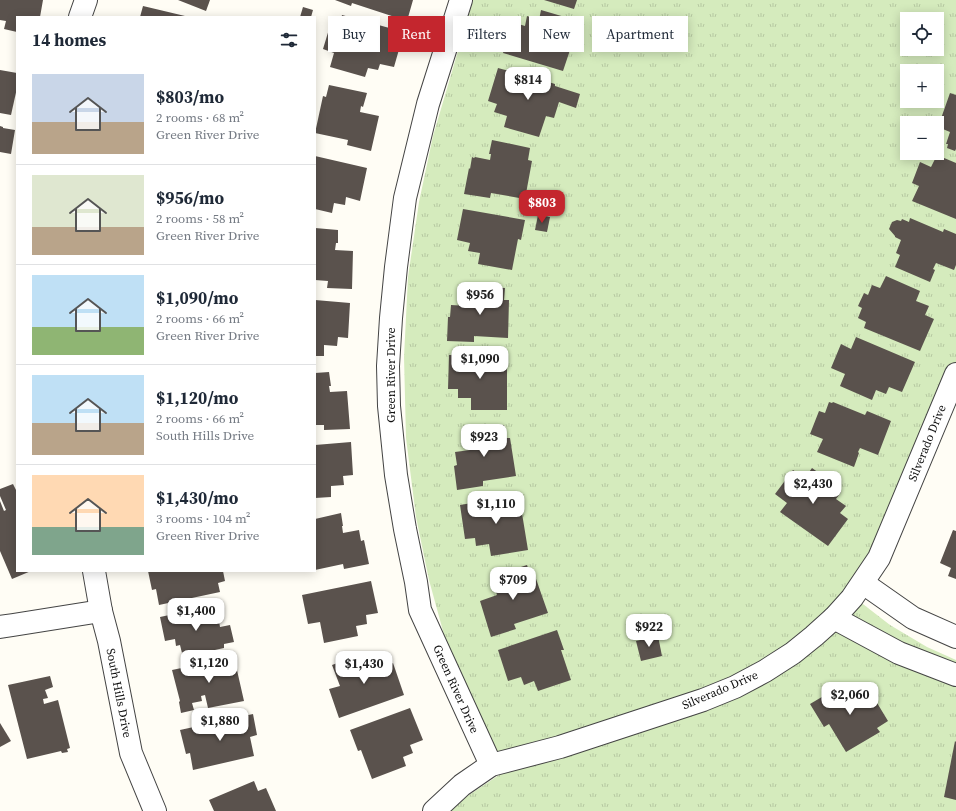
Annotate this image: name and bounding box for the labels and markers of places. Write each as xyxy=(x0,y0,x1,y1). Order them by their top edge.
pin: $814 xyxy=(504,67,552,101)
pin: $803 xyxy=(518,190,566,224)
pin: $956 xyxy=(456,282,504,316)
pin: $1,090 xyxy=(447,346,513,380)
pin: $923 xyxy=(460,424,508,458)
pin: $2,430 xyxy=(780,471,846,505)
pin: $1,110 xyxy=(463,491,529,525)
pin: $709 xyxy=(489,567,537,601)
pin: $1,400 xyxy=(163,598,229,632)
pin: $922 xyxy=(625,614,673,648)
pin: $1,120 xyxy=(176,650,242,684)
pin: $1,430 xyxy=(331,651,397,685)
pin: $2,060 xyxy=(817,682,883,716)
pin: $1,880 xyxy=(187,708,253,742)

